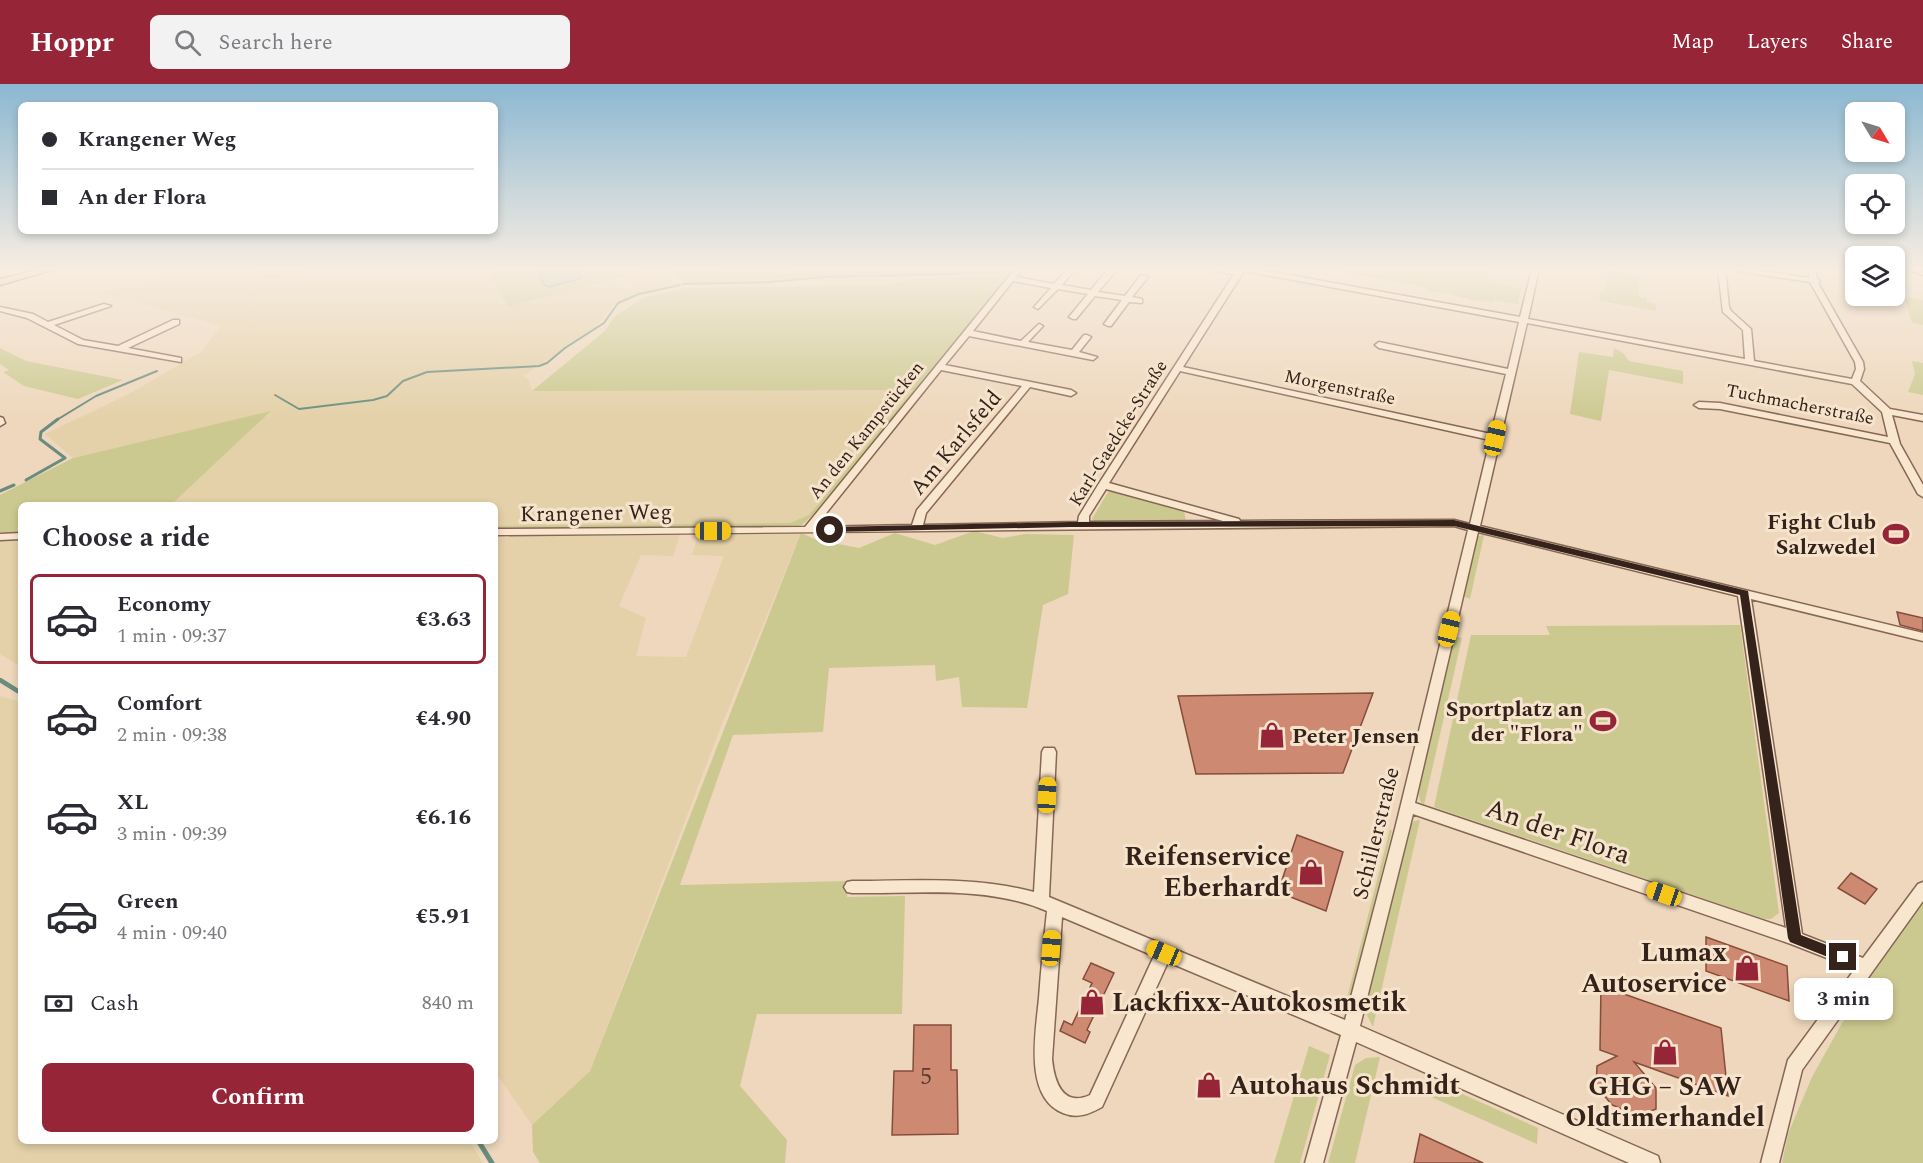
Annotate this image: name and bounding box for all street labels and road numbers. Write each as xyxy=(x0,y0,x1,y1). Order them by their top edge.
street label: An den Kampstücken xyxy=(802,355,931,505)
street label: Karl-Gaedcke-Straße xyxy=(1062,355,1174,512)
street label: Morgenstraße xyxy=(1282,363,1398,412)
street label: Tuchmacherstraße xyxy=(1724,377,1876,432)
street label: Am Karlsfeld xyxy=(902,383,1010,503)
street label: Krangener Weg xyxy=(520,496,672,531)
street label: Schillerstraße xyxy=(1344,764,1409,903)
street label: An der Flora xyxy=(1479,787,1636,876)

